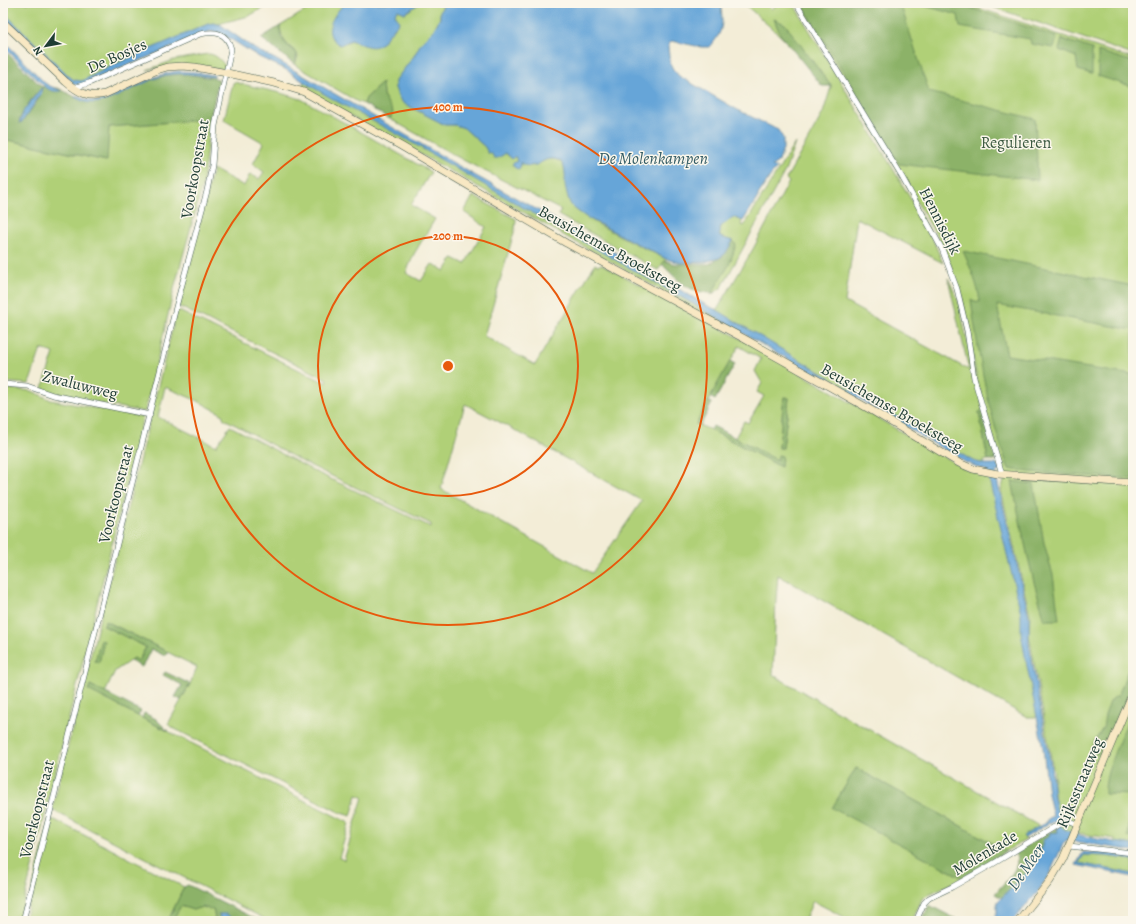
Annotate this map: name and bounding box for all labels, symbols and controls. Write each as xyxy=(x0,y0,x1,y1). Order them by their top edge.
north arrow xyxy=(26,26,66,66)
street label: De Bosjes xyxy=(84,33,150,79)
text: N xyxy=(29,44,46,58)
text: 400 m xyxy=(433,99,463,115)
street label: Voorkoopstraat xyxy=(175,118,215,221)
park label: Regulieren xyxy=(981,132,1051,154)
water label: De Molenkampen xyxy=(598,147,708,170)
street label: Hennisdijk xyxy=(914,184,966,258)
street label: Beusichemse Broeksteeg xyxy=(534,200,686,298)
text: 200 m xyxy=(433,228,463,244)
street label: Beusichemse Broeksteeg xyxy=(817,358,967,458)
centre of rings xyxy=(441,359,455,373)
street label: Zwaluwweg xyxy=(40,365,120,405)
street label: Voorkoopstraat xyxy=(93,443,139,546)
street label: Rijksstraatweg xyxy=(1051,734,1109,832)
street label: Voorkoopstraat xyxy=(14,758,60,861)
street label: Molenkade xyxy=(949,825,1021,881)
water label: De Meer xyxy=(1002,838,1051,895)

